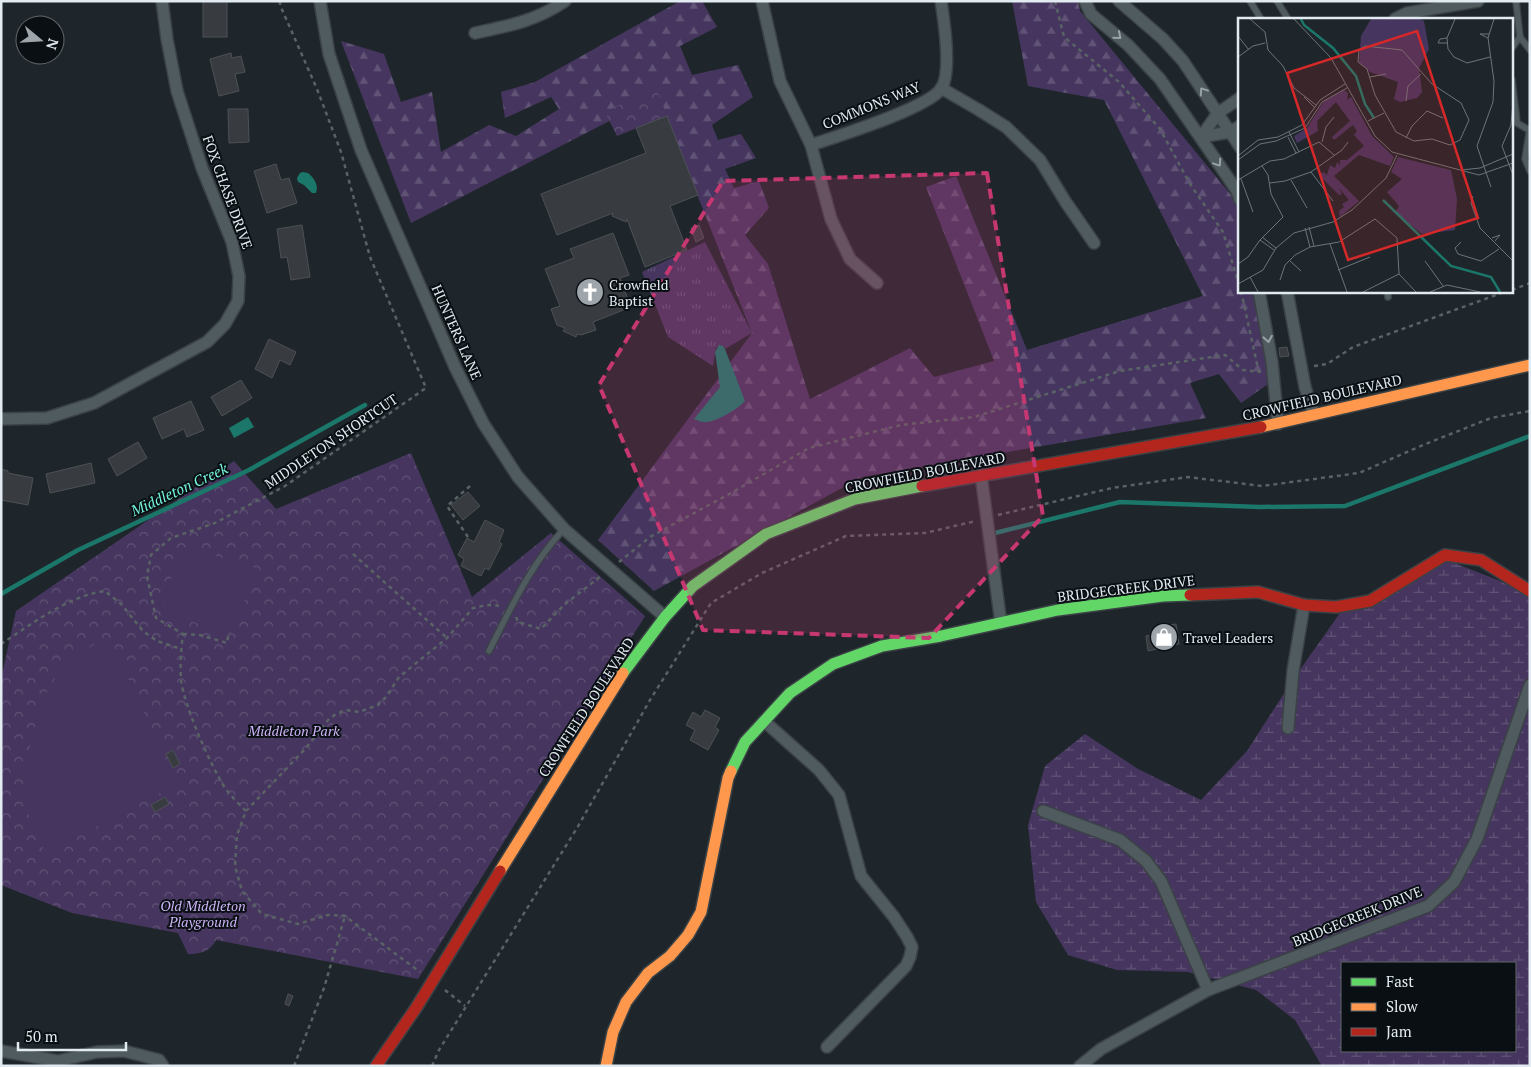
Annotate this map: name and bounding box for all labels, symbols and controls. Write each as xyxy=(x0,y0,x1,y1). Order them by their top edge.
north arrow xyxy=(15,15,65,65)
inset map xyxy=(1238,18,1514,292)
one-way arrow xyxy=(1112,31,1121,40)
text: N xyxy=(42,36,64,53)
street label: COMMONS WAY xyxy=(819,76,924,133)
one-way arrow xyxy=(1200,88,1210,97)
street label: FOX CHASE DRIVE xyxy=(199,133,257,251)
one-way arrow xyxy=(1212,157,1221,167)
place label: Crowfield Baptist xyxy=(609,275,669,310)
church icon: Crowfield Baptist xyxy=(575,277,605,307)
street label: HUNTERS LANE xyxy=(428,281,486,383)
one-way arrow xyxy=(1262,335,1272,344)
street label: CROWFIELD BOULEVARD xyxy=(1240,369,1404,425)
street label: MIDDLETON SHORTCUT xyxy=(261,389,402,493)
street label: CROWFIELD BOULEVARD xyxy=(843,447,1007,497)
water label: Middleton Creek xyxy=(126,457,231,521)
street label: BRIDGECREEK DRIVE xyxy=(1056,570,1196,606)
shop icon: Travel Leaders xyxy=(1149,622,1179,652)
place label: Travel Leaders xyxy=(1183,628,1273,647)
street label: CROWFIELD BOULEVARD xyxy=(534,633,638,780)
park label: Middleton Park xyxy=(247,721,340,740)
street label: BRIDGECREEK DRIVE xyxy=(1289,881,1425,951)
park label: Old Middleton Playground xyxy=(160,896,246,931)
legend xyxy=(1341,962,1516,1052)
text: Fast xyxy=(1386,971,1414,991)
text: Slow xyxy=(1386,996,1419,1016)
scale bar xyxy=(18,1020,125,1052)
text: Jam xyxy=(1386,1021,1412,1041)
text: 50 m xyxy=(25,1026,58,1046)

